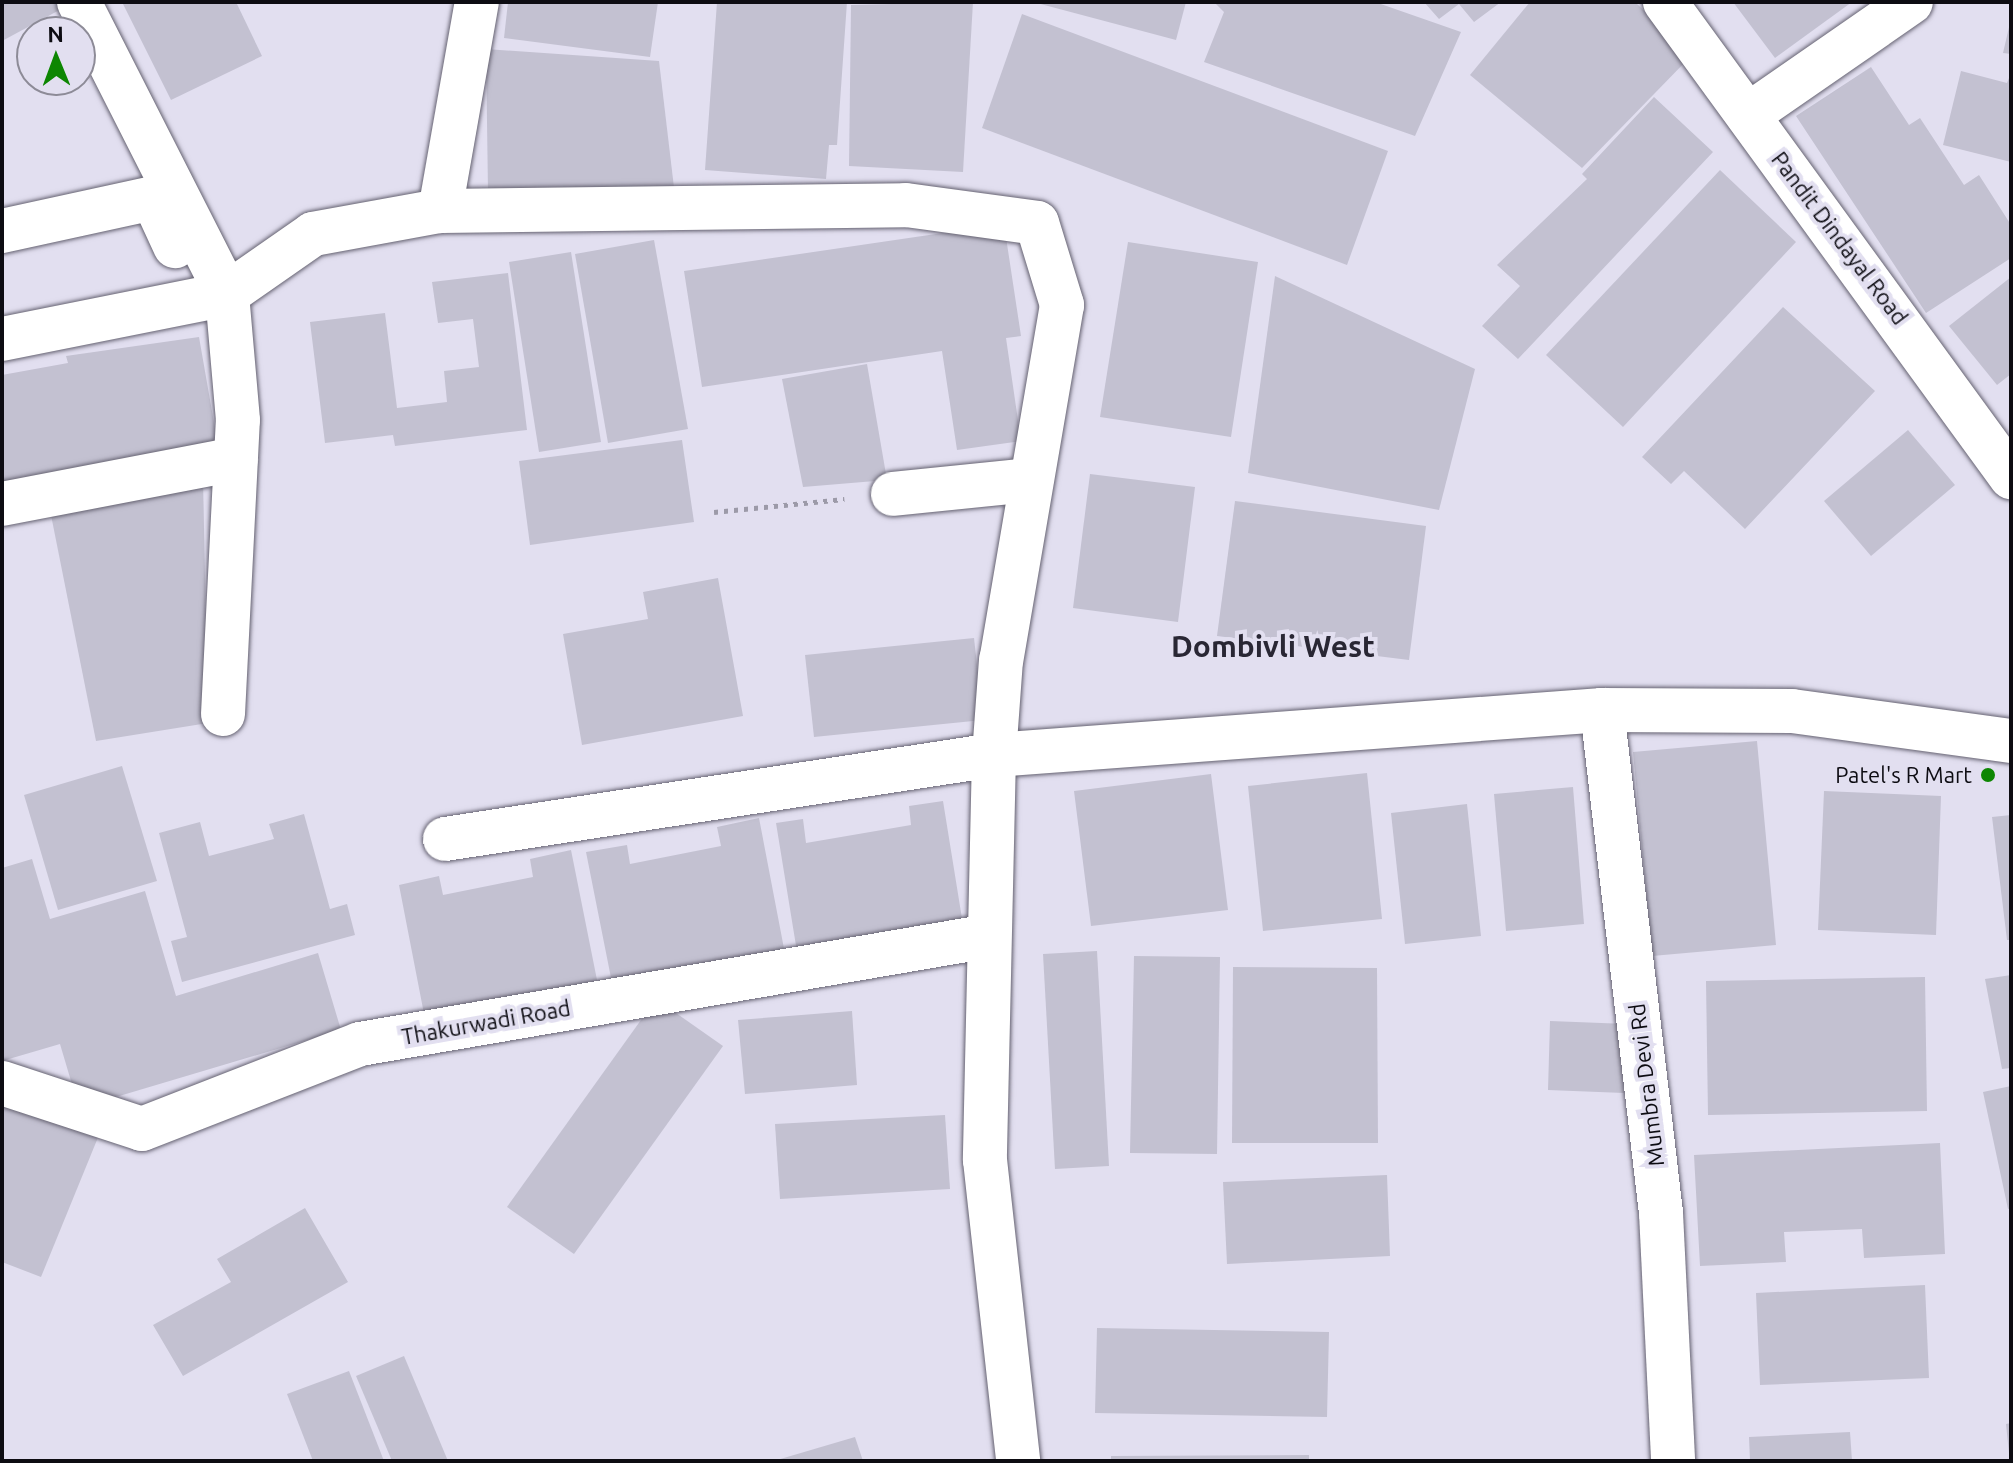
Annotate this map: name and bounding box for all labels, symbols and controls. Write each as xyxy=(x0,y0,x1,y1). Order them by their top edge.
north arrow xyxy=(16,16,96,96)
text: N xyxy=(47,21,64,46)
street label: Pandit Dindayal Road xyxy=(1766,146,1914,330)
district label: Dombivli West xyxy=(1171,628,1375,664)
place label: Patel's R Mart xyxy=(1835,762,1972,788)
marker: Patel's R Mart xyxy=(1979,766,1997,784)
street label: Thakurwadi Road xyxy=(400,994,572,1050)
street label: Mumbra Devi Rd xyxy=(1623,1002,1669,1168)

